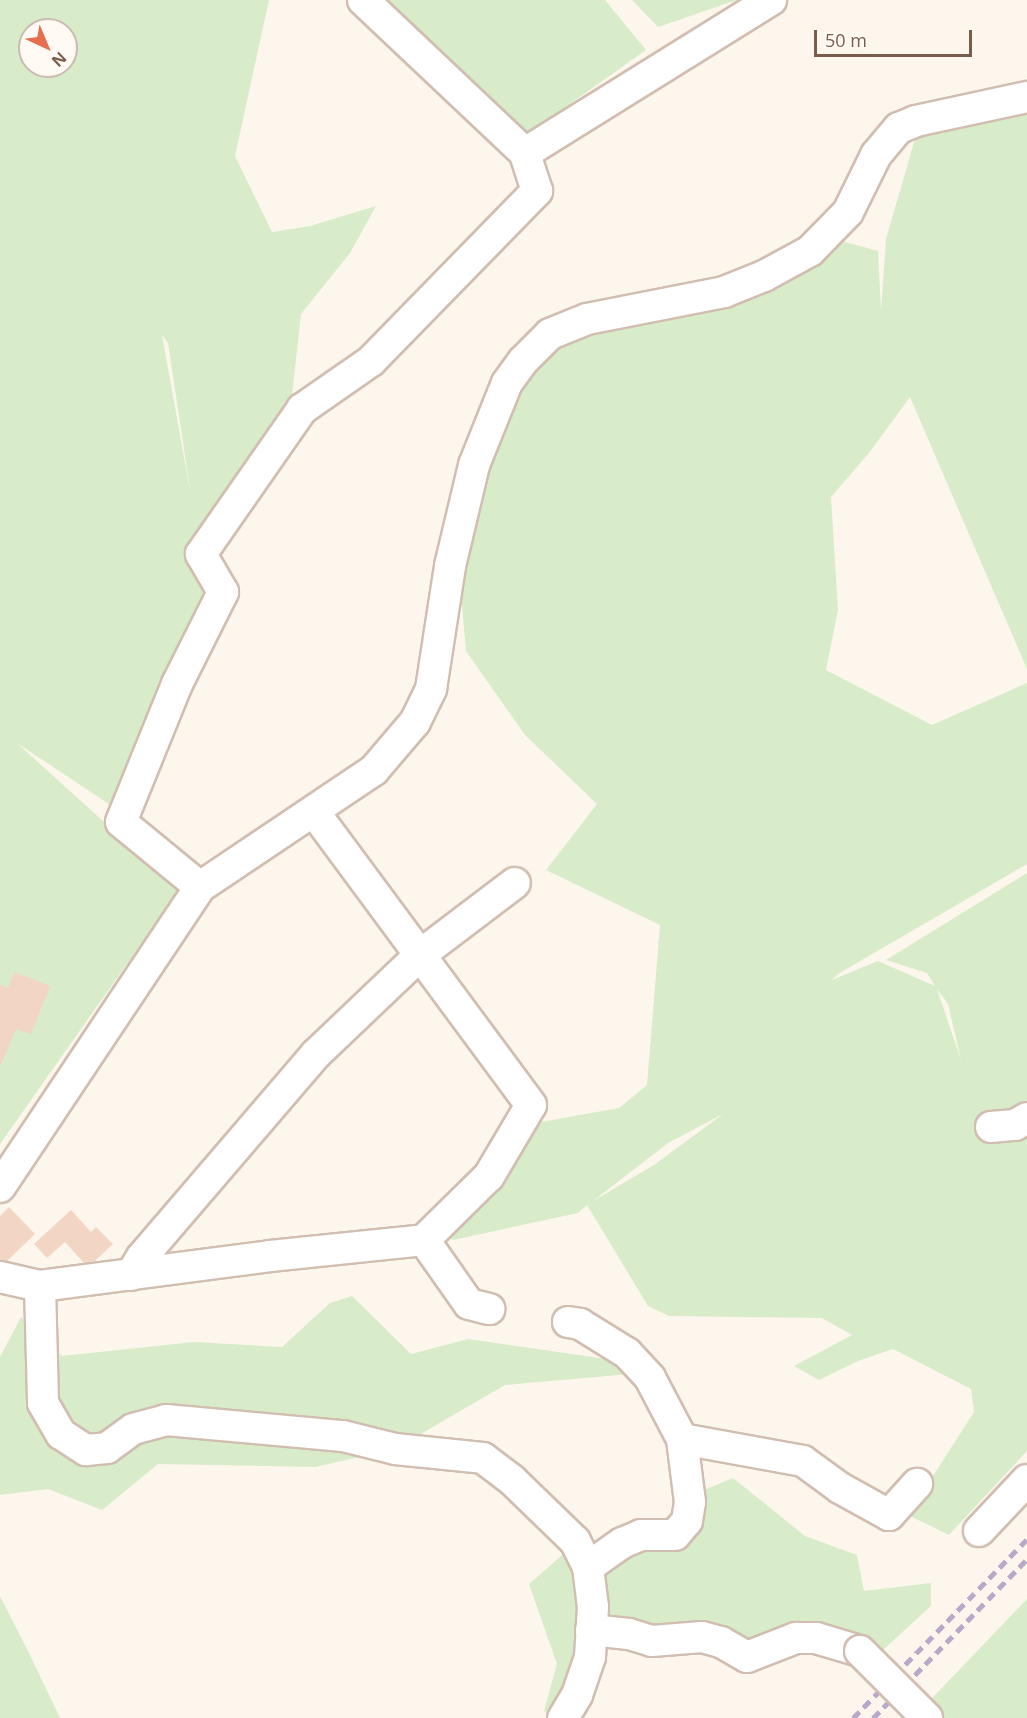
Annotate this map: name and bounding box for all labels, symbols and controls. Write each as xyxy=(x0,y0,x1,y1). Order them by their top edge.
north arrow xyxy=(18,18,78,78)
scale bar xyxy=(817,18,974,56)
text: 50 m xyxy=(825,28,867,52)
text: N xyxy=(47,47,71,72)

